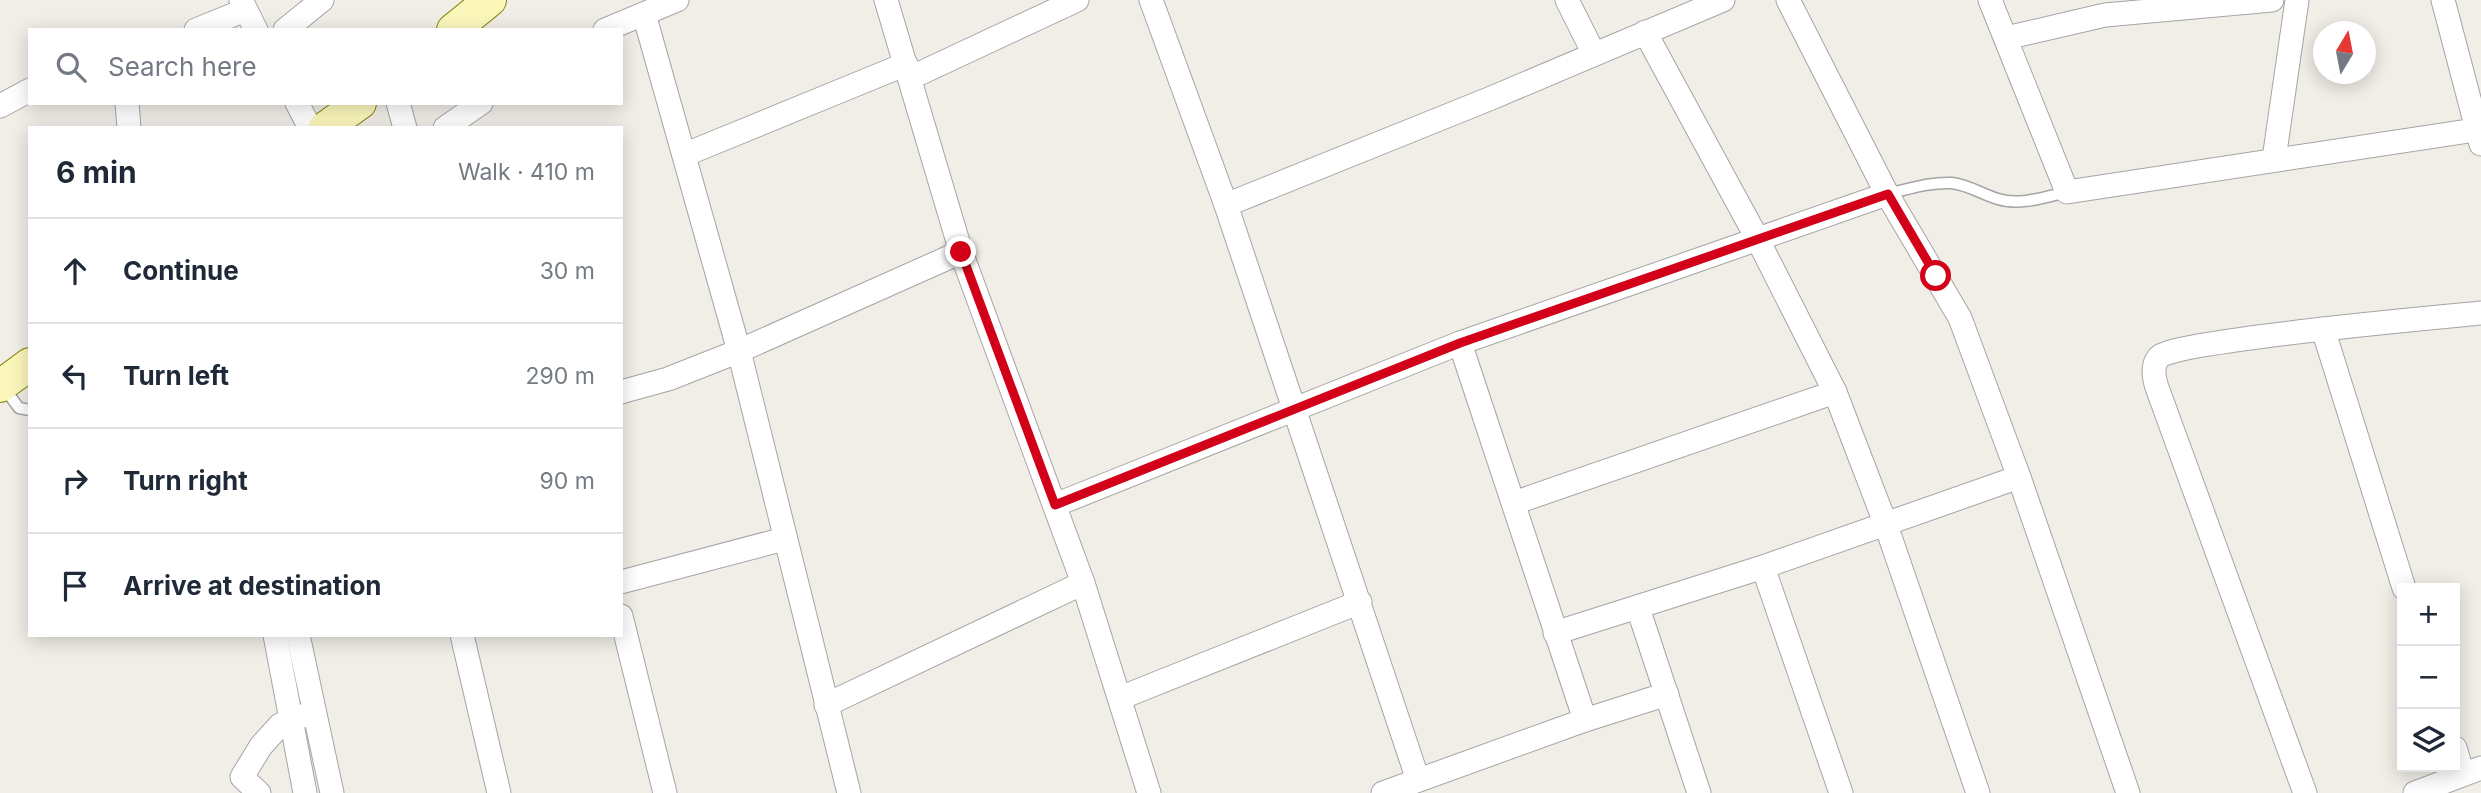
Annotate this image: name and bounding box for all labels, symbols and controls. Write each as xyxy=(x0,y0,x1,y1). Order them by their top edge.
north arrow xyxy=(2313,21,2376,84)
search box xyxy=(28,28,623,105)
icon: search xyxy=(52,48,90,86)
text: Search here xyxy=(108,51,257,82)
text: 6 min xyxy=(56,154,137,190)
text: Walk · 410 m xyxy=(458,158,595,186)
route end xyxy=(945,236,976,267)
icon: ahead xyxy=(56,252,94,290)
text: Continue xyxy=(123,255,239,286)
text: 30 m xyxy=(540,257,595,285)
route start xyxy=(1920,260,1951,291)
icon: left xyxy=(56,357,94,395)
text: Turn left xyxy=(123,360,229,391)
text: 290 m xyxy=(526,362,595,390)
icon: right xyxy=(56,462,94,500)
text: Turn right xyxy=(123,465,248,496)
text: 90 m xyxy=(540,467,595,495)
icon: arrive xyxy=(56,567,94,605)
text: Arrive at destination xyxy=(123,570,382,601)
map controls xyxy=(2397,583,2460,772)
button: + xyxy=(2397,583,2460,646)
button: − xyxy=(2397,646,2460,709)
button: layers xyxy=(2397,709,2460,772)

